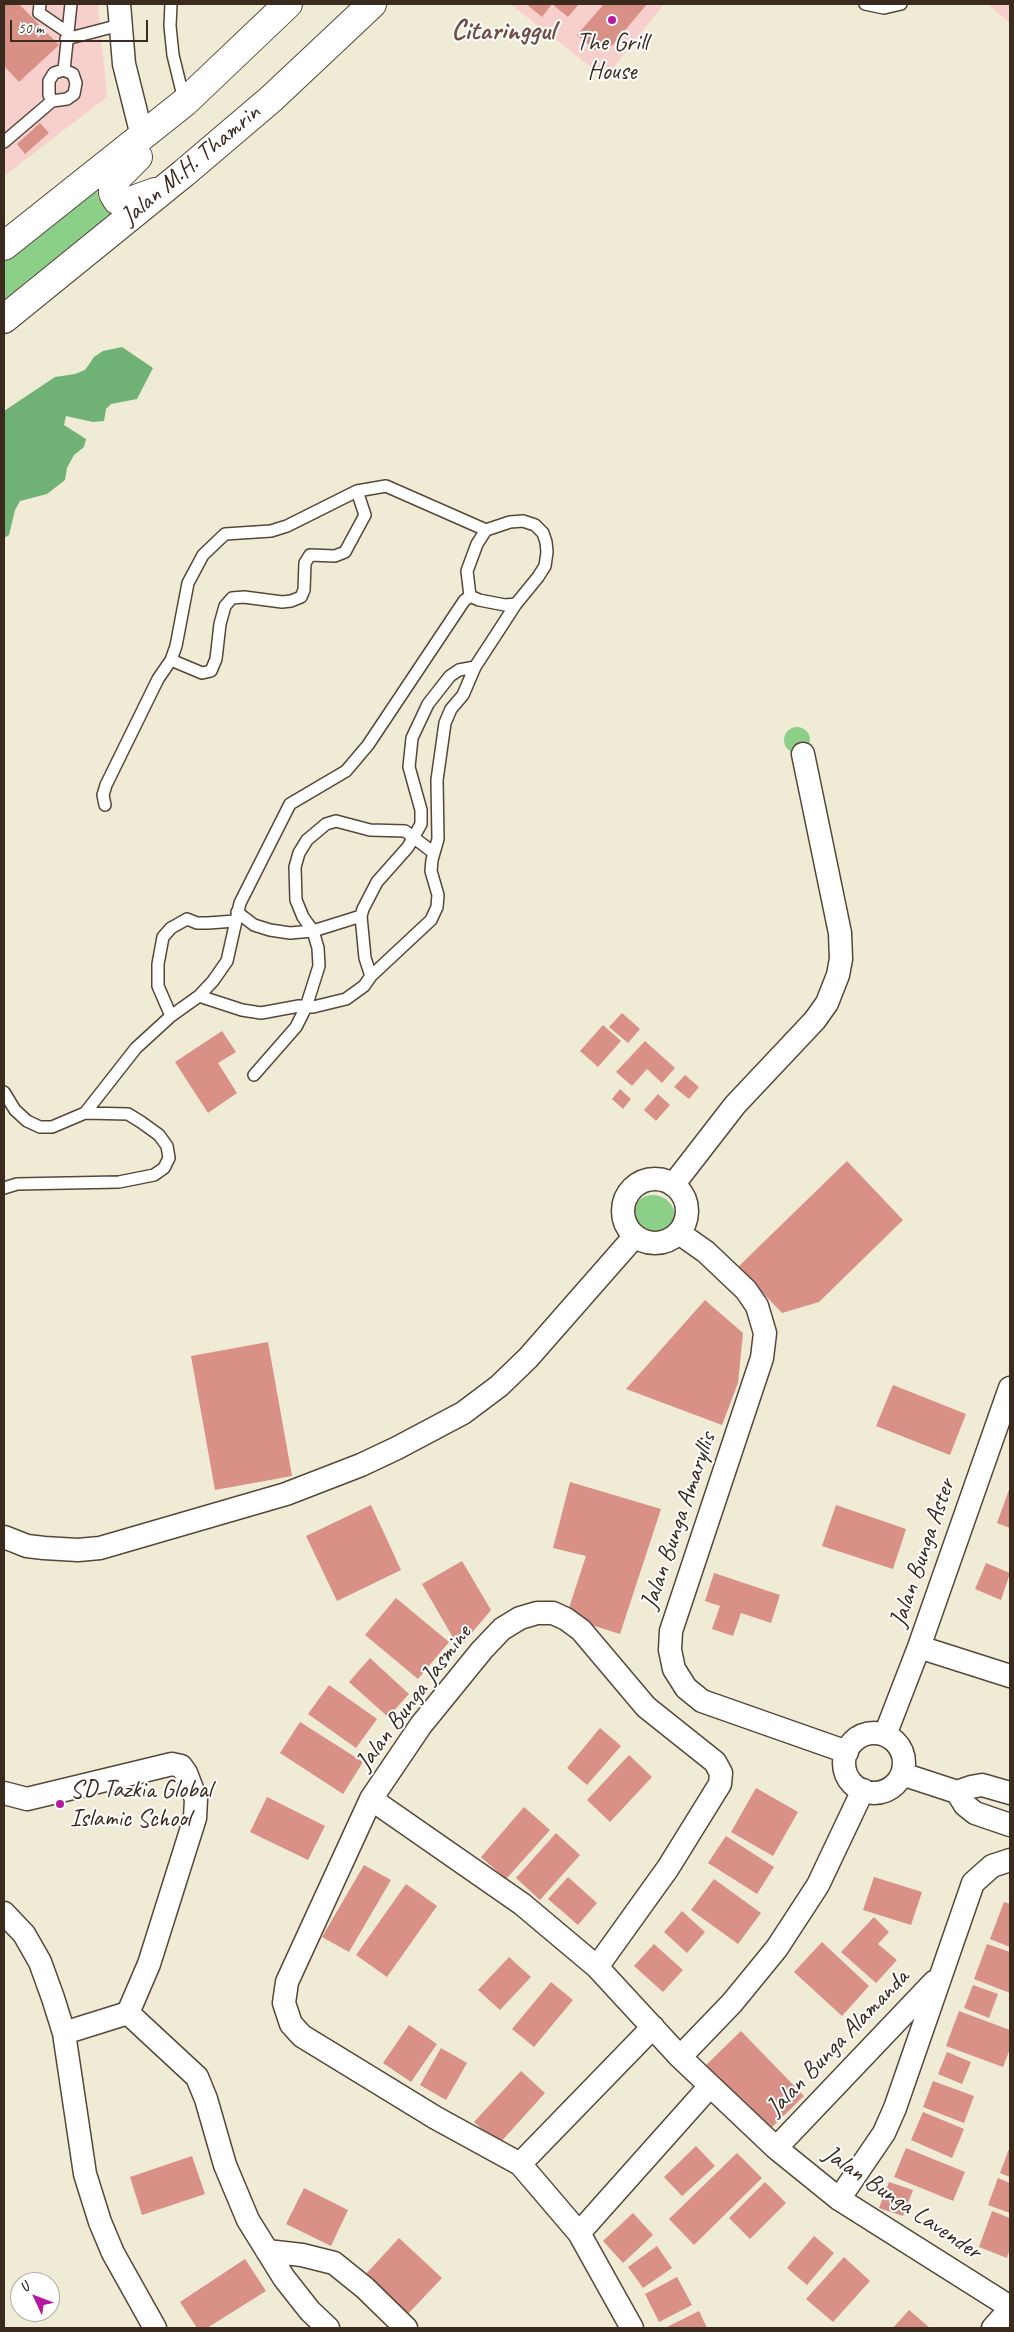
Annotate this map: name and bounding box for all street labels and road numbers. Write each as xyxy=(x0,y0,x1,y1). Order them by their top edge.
street label: Jalan M.H. Thamrin xyxy=(115,98,267,232)
street label: Jalan Bunga Amaryllis xyxy=(635,1429,723,1613)
street label: Jalan Bunga Aster xyxy=(884,1475,962,1631)
street label: Jalan Bunga Jasmine xyxy=(350,1619,478,1777)
street label: Jalan Bunga Alamanda xyxy=(760,1963,916,2123)
street label: Jalan Bunga Lavender xyxy=(817,2139,987,2267)

